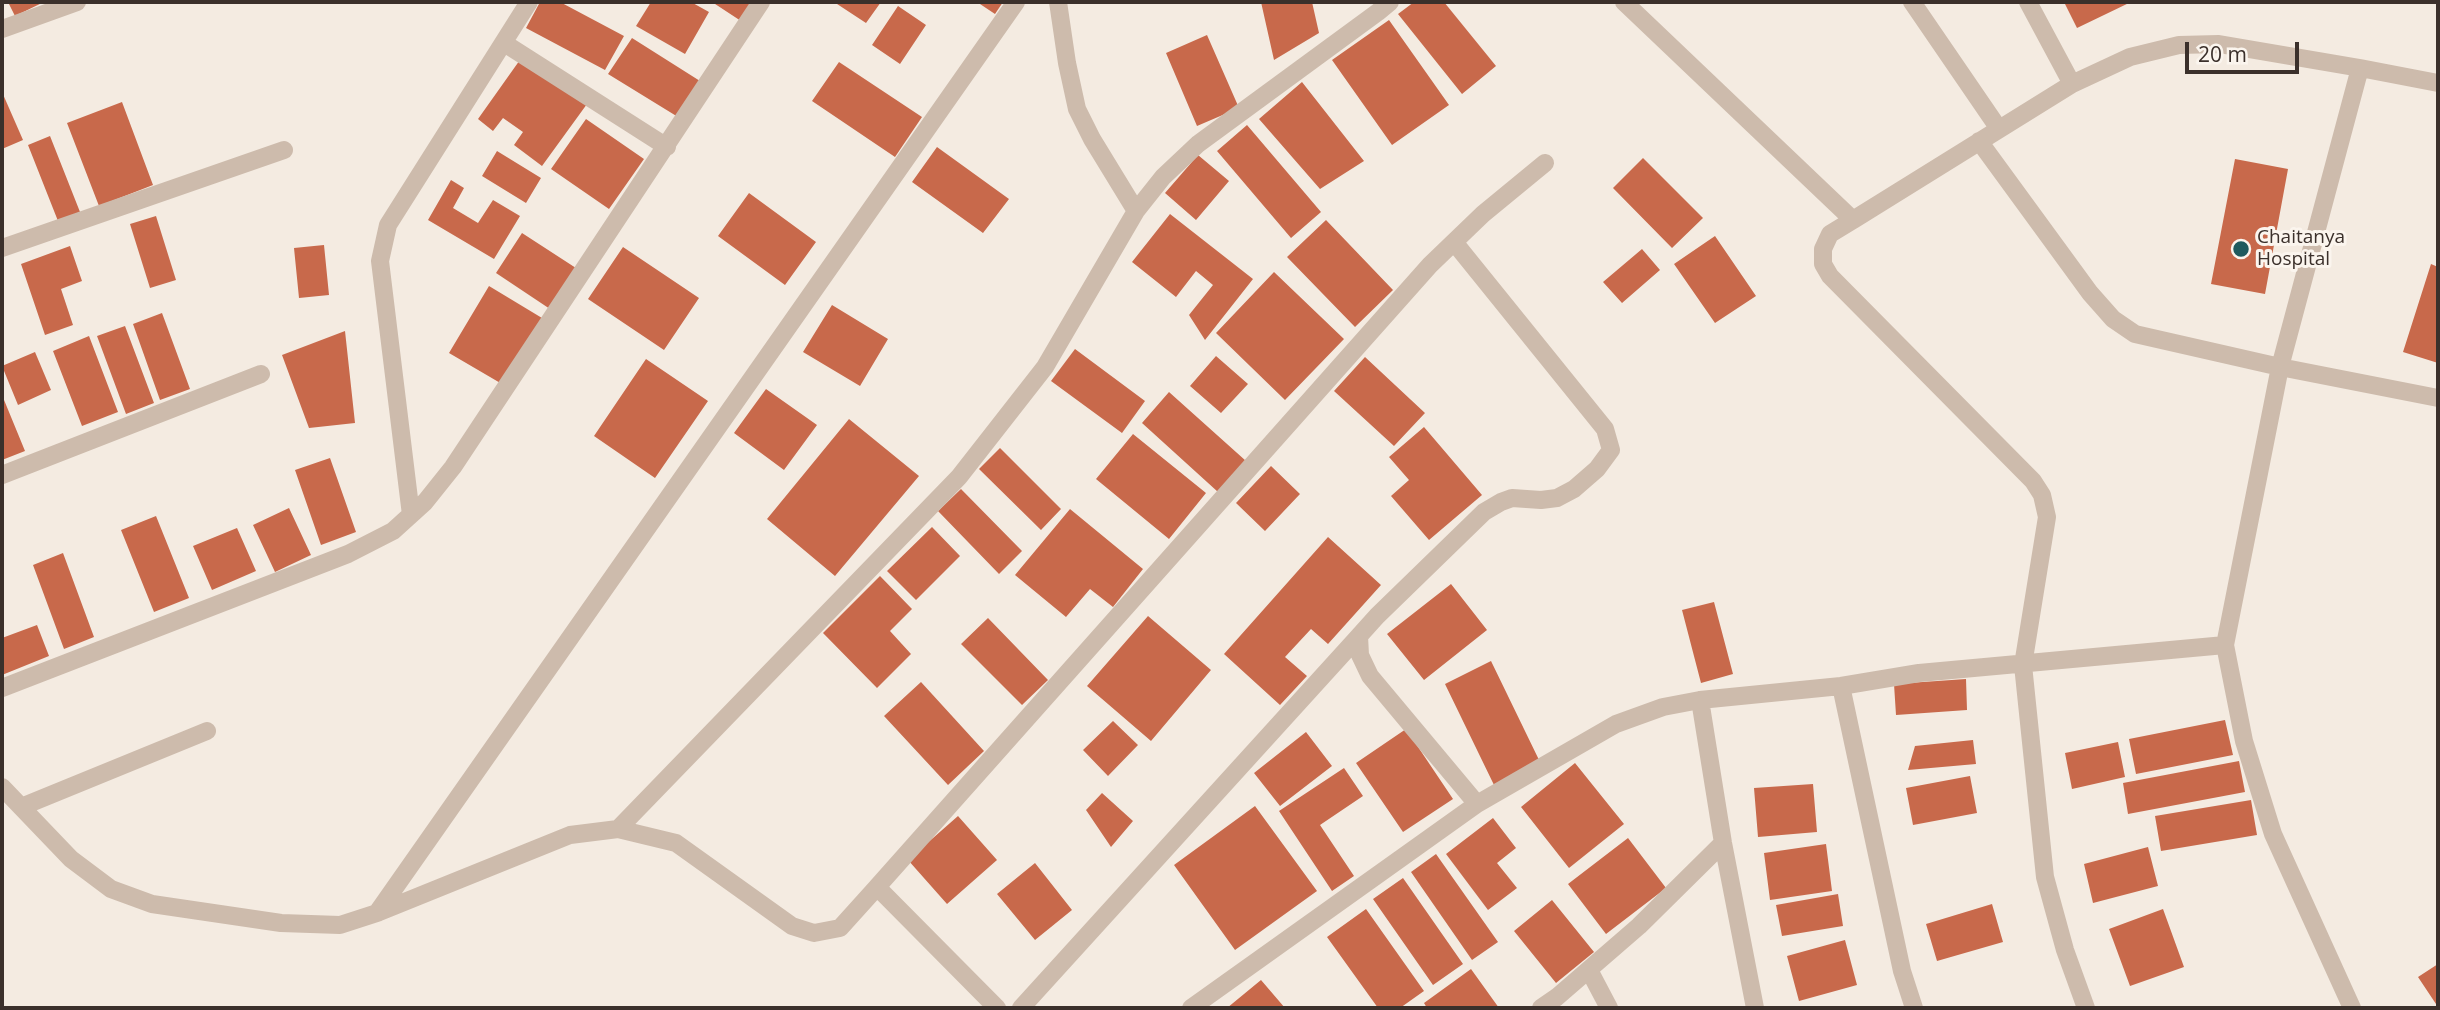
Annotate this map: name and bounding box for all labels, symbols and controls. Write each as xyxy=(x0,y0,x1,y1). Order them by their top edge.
scale bar xyxy=(2188,28,2302,72)
text: 20 m xyxy=(2198,40,2247,68)
place label: Chaitanya Hospital xyxy=(2257,227,2345,271)
marker: Chaitanya Hospital xyxy=(2231,239,2251,259)

